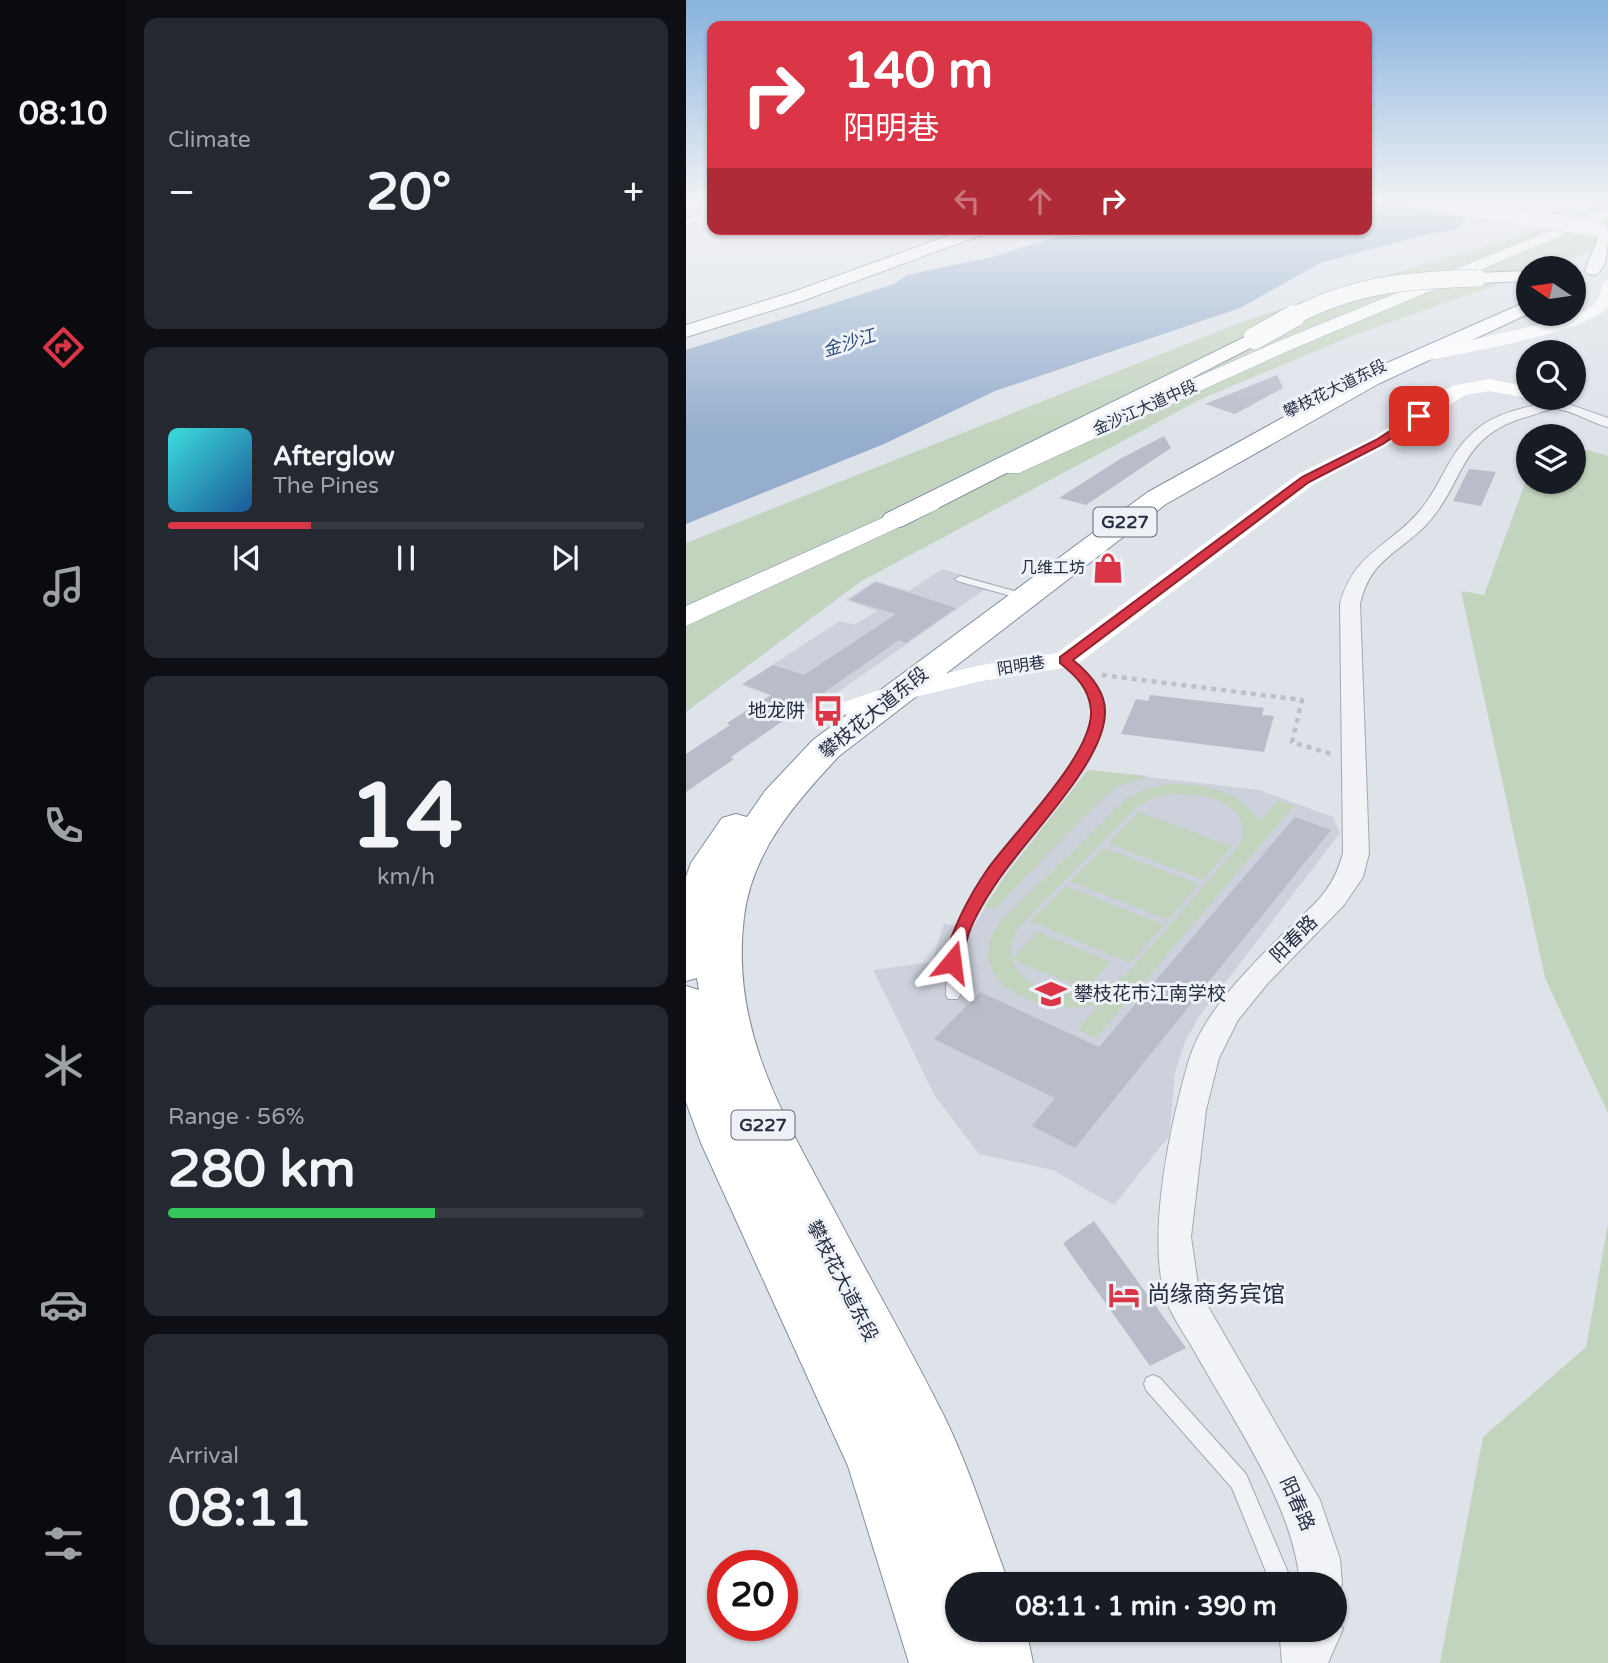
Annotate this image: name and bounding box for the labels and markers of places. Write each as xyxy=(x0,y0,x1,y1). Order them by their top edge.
pin xyxy=(1389,386,1449,446)
shop icon: 几维工坊 xyxy=(1091,551,1125,585)
place label: 几维工坊 xyxy=(1021,558,1085,578)
bus stop icon: 地龙阱 xyxy=(811,694,845,728)
place label: 地龙阱 xyxy=(748,700,805,722)
school or university icon: 攀枝花市江南学校 xyxy=(1034,977,1068,1011)
place label: 攀枝花市江南学校 xyxy=(1074,983,1226,1005)
hotel icon: 尚缘商务宾馆 xyxy=(1107,1278,1141,1312)
place label: 尚缘商务宾馆 xyxy=(1147,1281,1285,1309)

